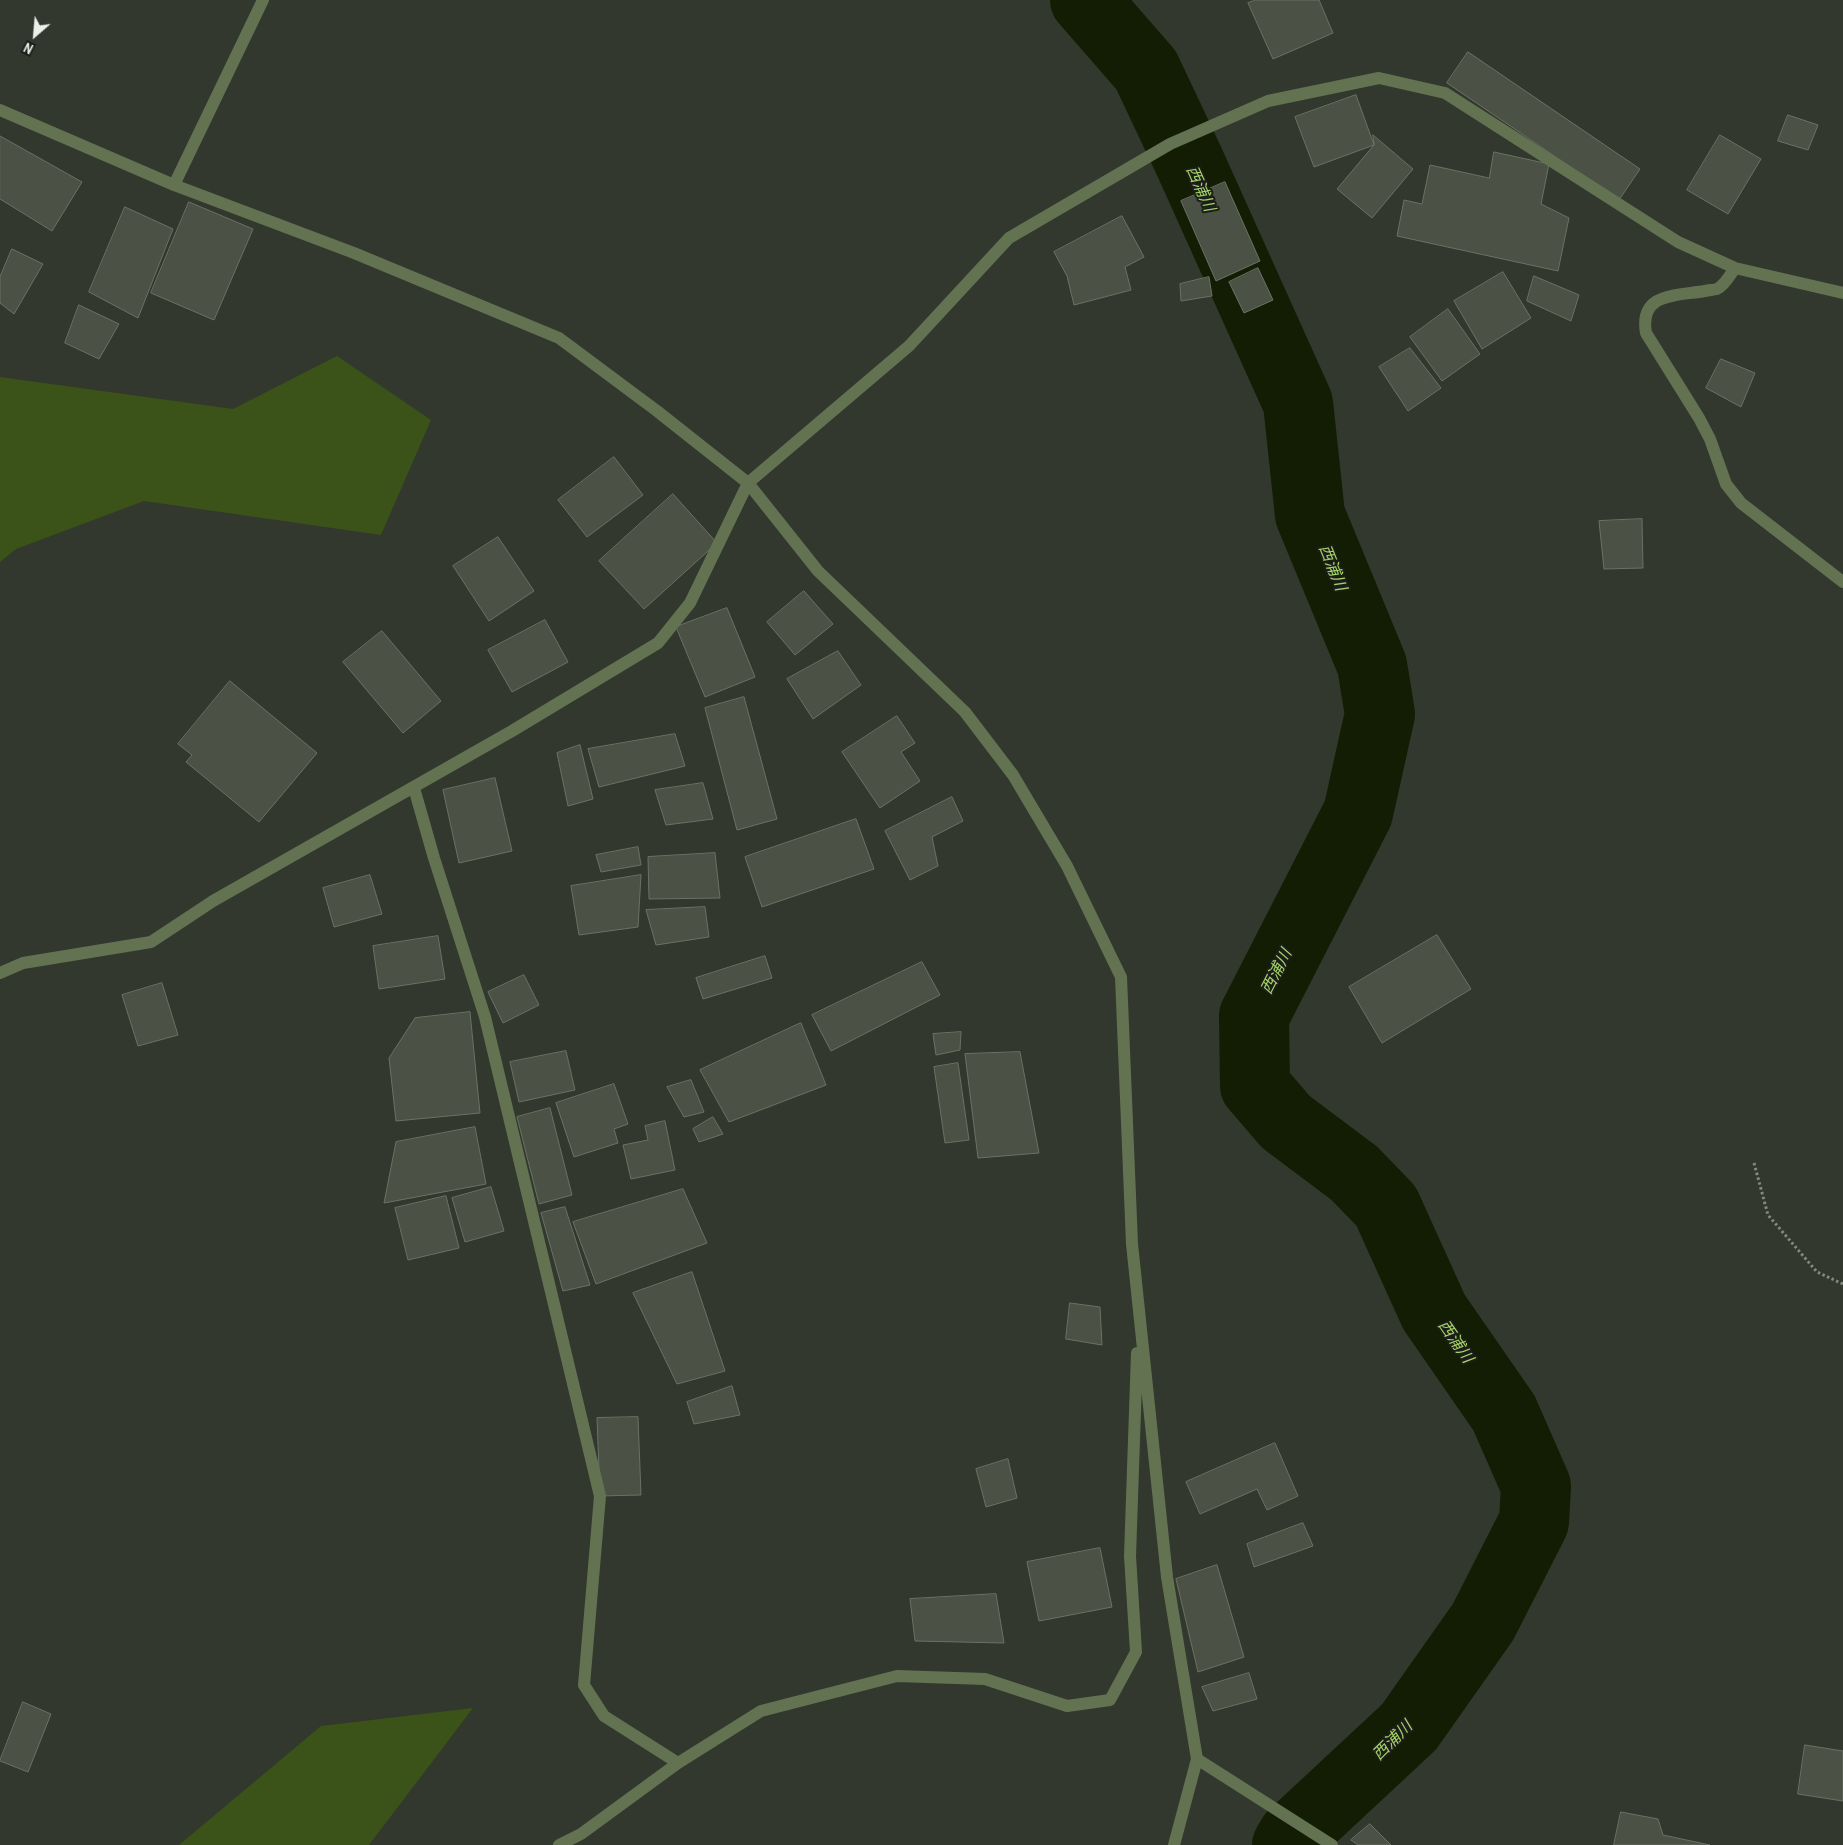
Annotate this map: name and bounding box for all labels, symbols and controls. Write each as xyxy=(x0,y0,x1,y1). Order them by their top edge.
north arrow xyxy=(10,10,60,60)
text: N xyxy=(20,38,36,58)
water label: 西浦川 xyxy=(1181,163,1219,215)
water label: 西浦川 xyxy=(1314,542,1350,594)
water label: 西浦川 xyxy=(1258,946,1296,998)
water label: 西浦川 xyxy=(1433,1317,1477,1367)
water label: 西浦川 xyxy=(1369,1717,1417,1765)

